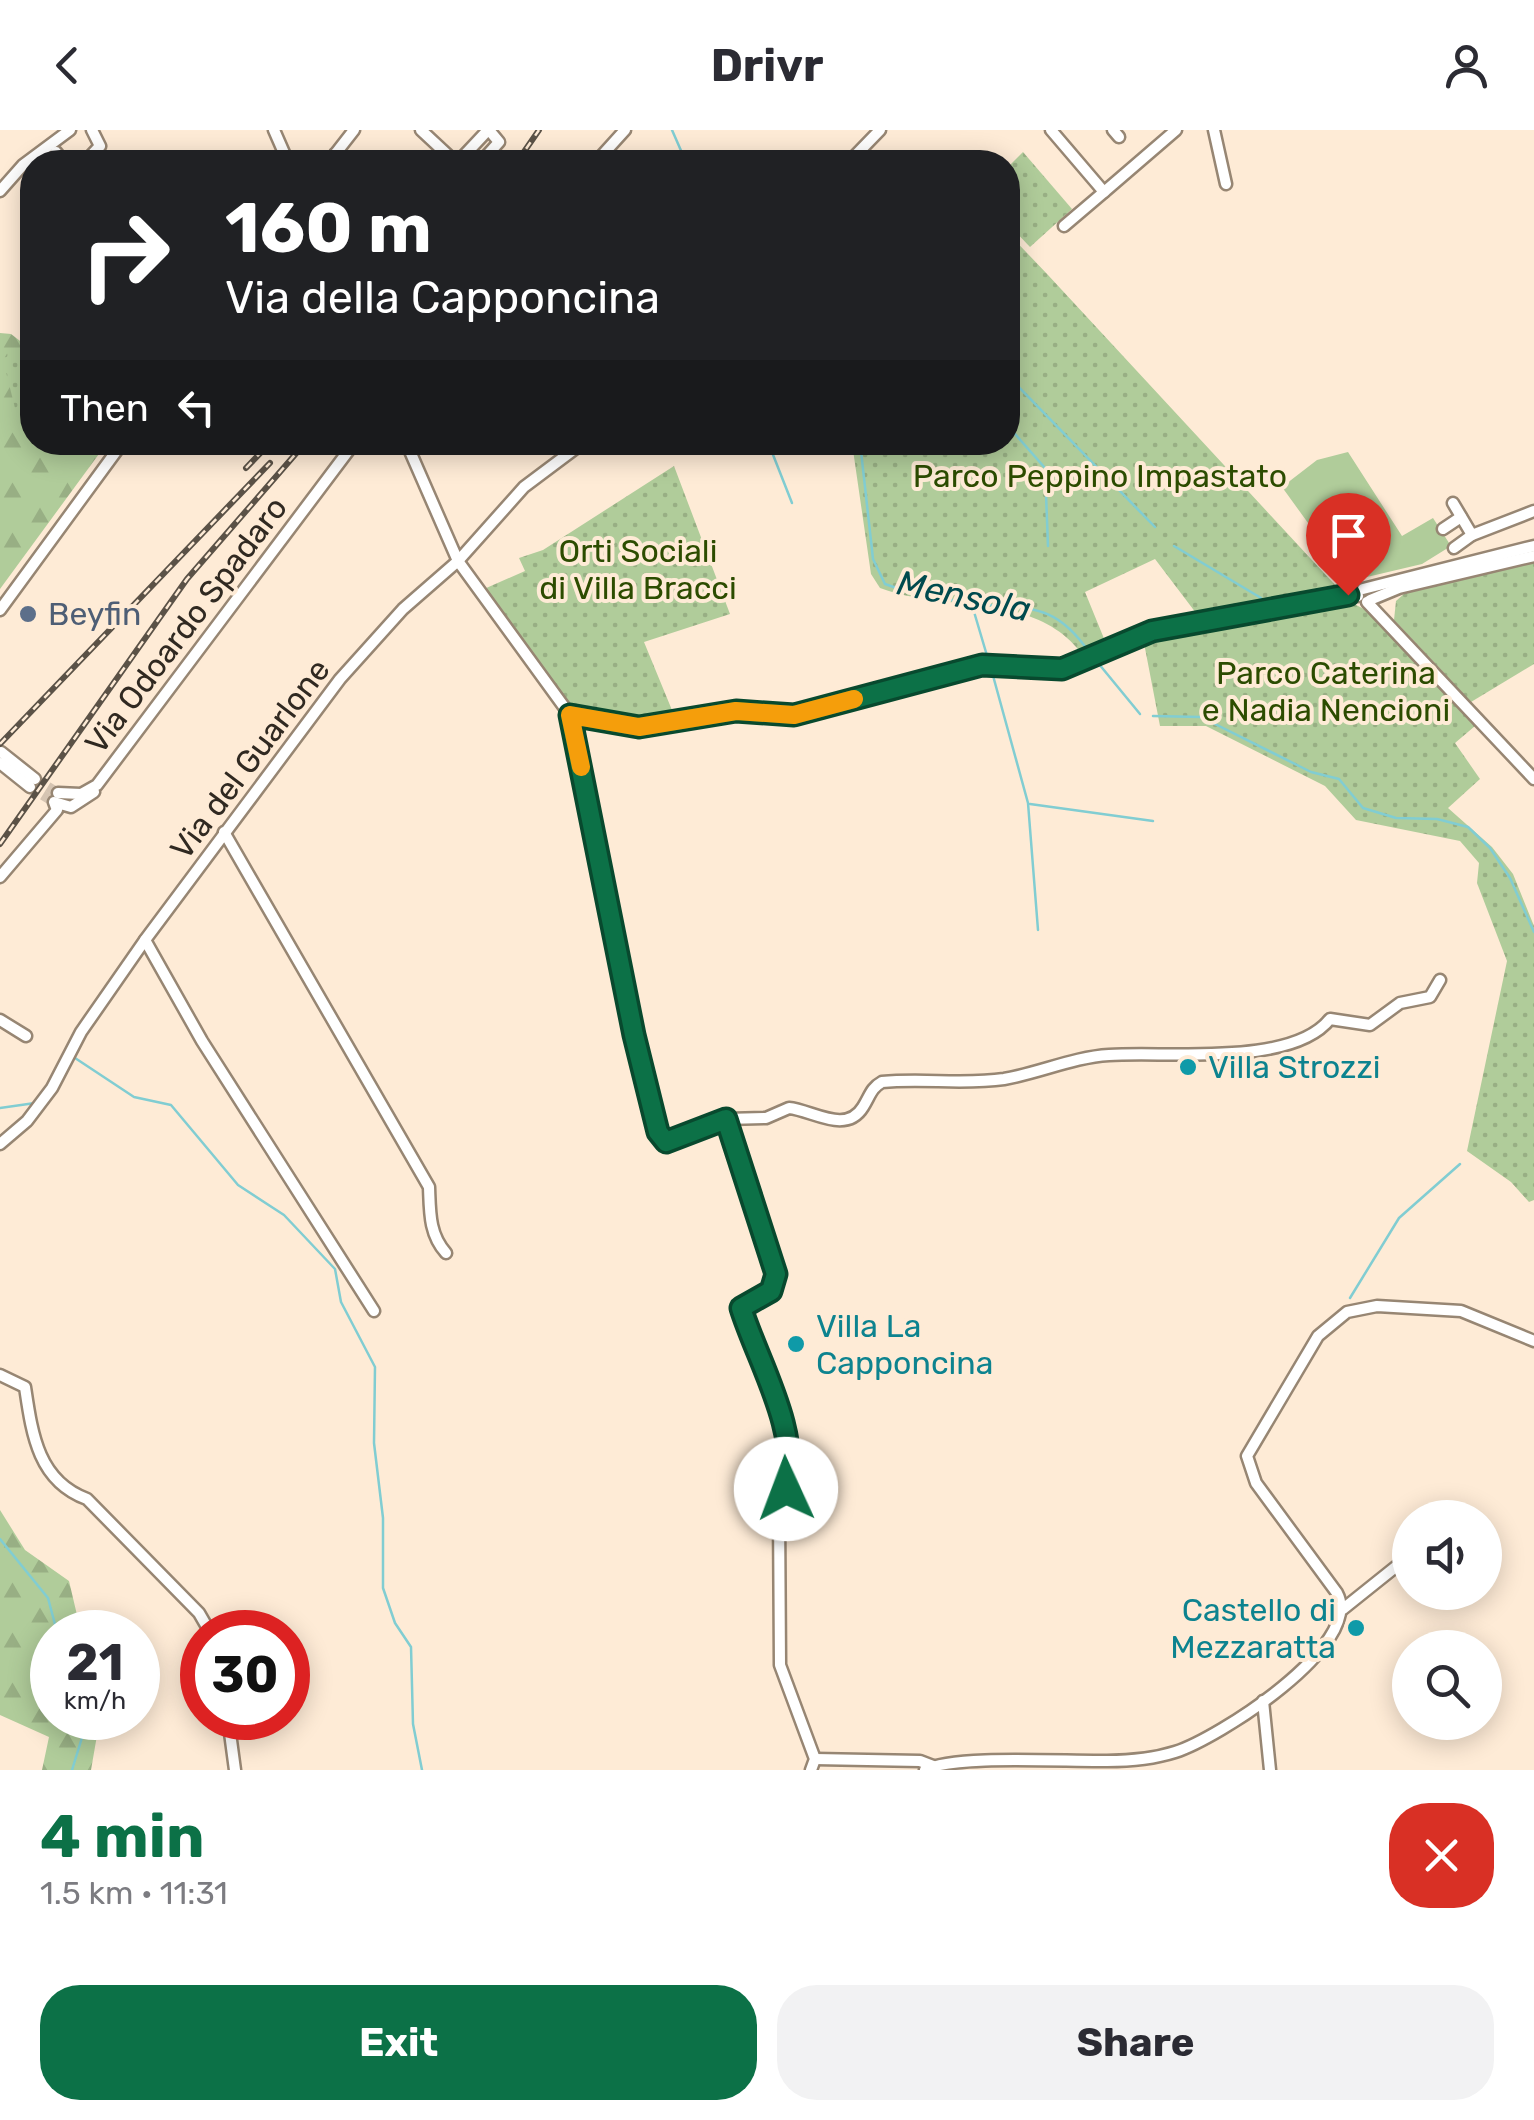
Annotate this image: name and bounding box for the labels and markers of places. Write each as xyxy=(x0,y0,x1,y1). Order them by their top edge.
pin xyxy=(1306,493,1391,596)
place label: Beyfin xyxy=(48,595,141,633)
marker: Beyfin xyxy=(17,603,39,625)
place label: Villa Strozzi xyxy=(1208,1048,1380,1086)
marker: Villa Strozzi xyxy=(1177,1056,1199,1078)
place label: Villa La Capponcina xyxy=(816,1307,993,1382)
marker: Villa La Capponcina xyxy=(785,1333,807,1355)
place label: Castello di Mezzaratta xyxy=(1170,1591,1336,1666)
marker: Castello di Mezzaratta xyxy=(1345,1617,1367,1639)

